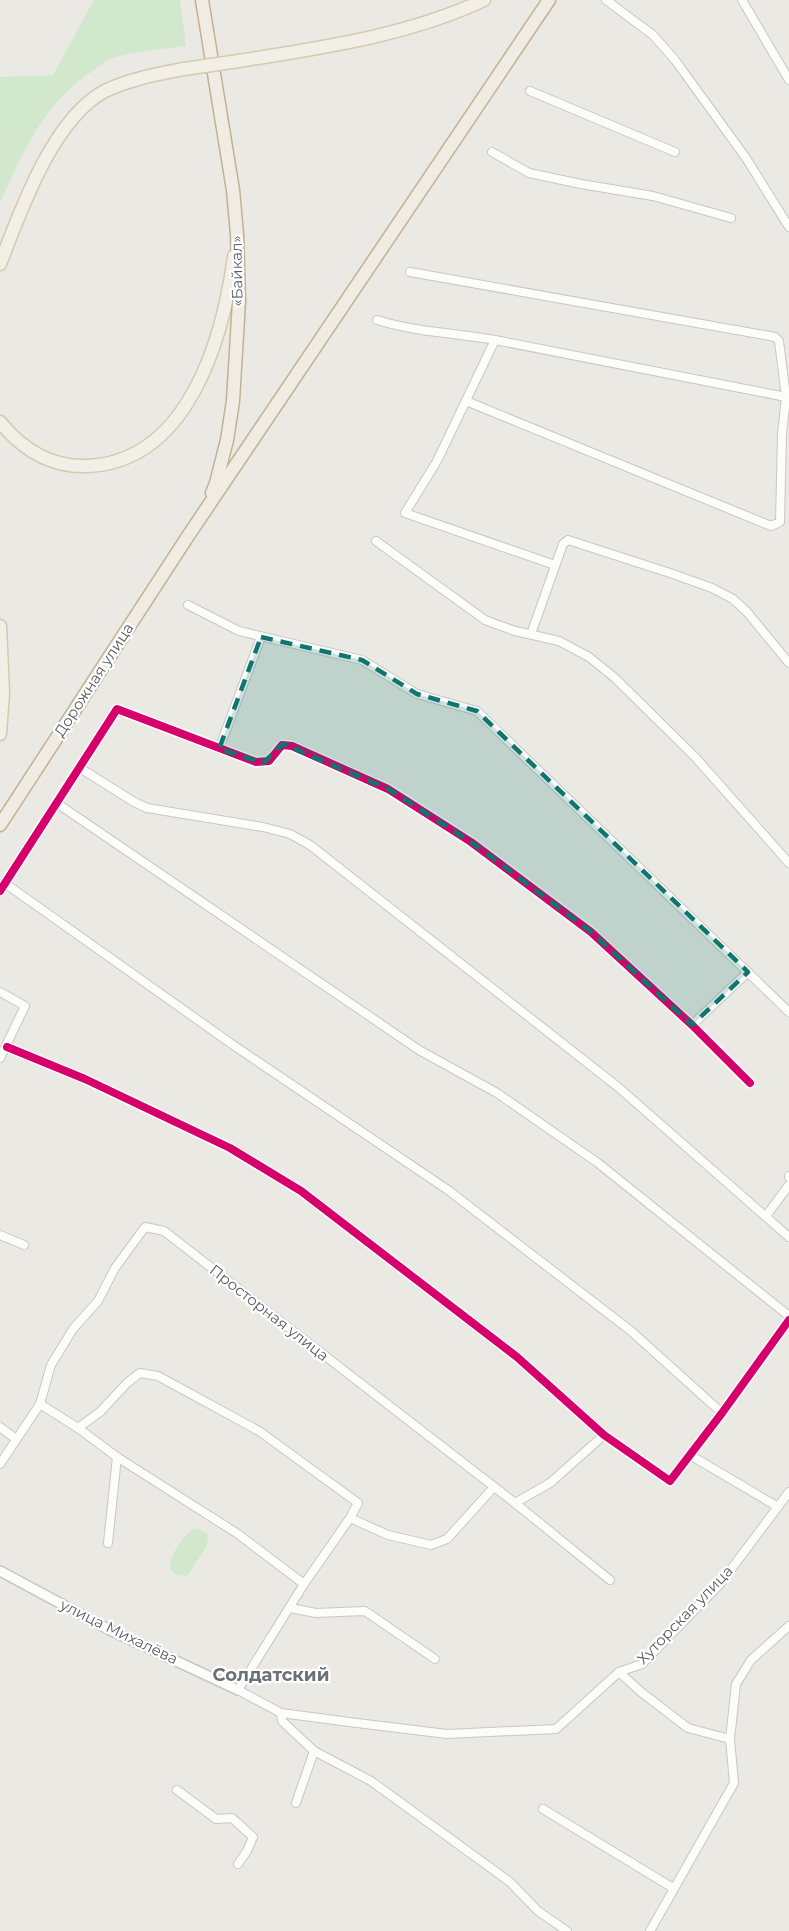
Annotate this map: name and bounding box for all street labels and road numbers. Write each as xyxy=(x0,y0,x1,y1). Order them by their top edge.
street label: «Байкал» xyxy=(226,235,247,307)
street label: Дорожная улица xyxy=(50,619,137,740)
street label: Просторная улица xyxy=(206,1260,333,1365)
street label: Хуторская улица xyxy=(633,1561,737,1668)
street label: улица Михалёва xyxy=(56,1594,181,1668)

